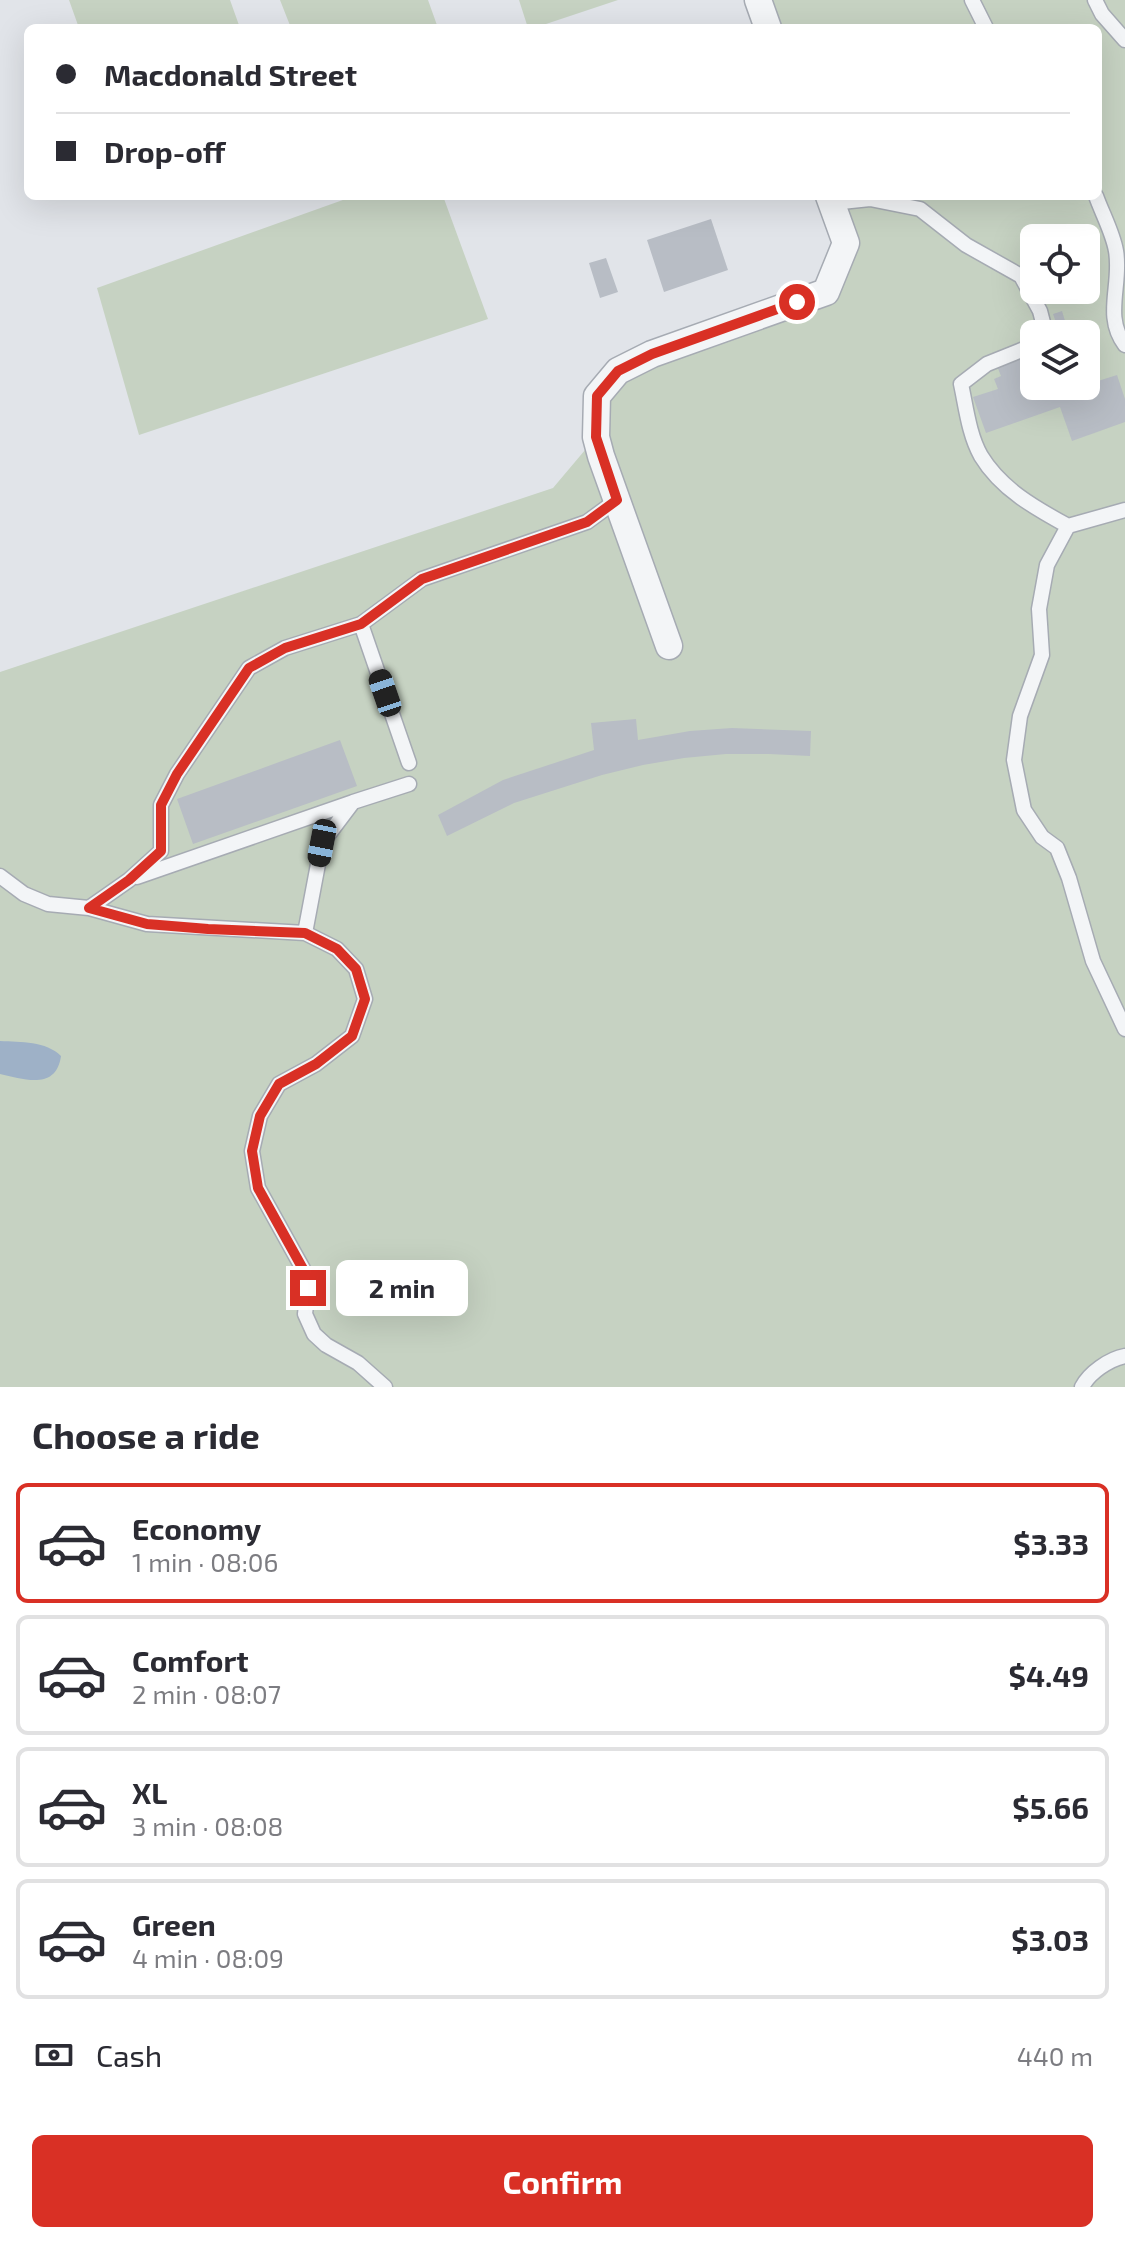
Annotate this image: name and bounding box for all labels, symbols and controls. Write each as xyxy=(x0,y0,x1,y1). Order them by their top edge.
text: Macdonald Street xyxy=(104,56,357,92)
text: Drop-off xyxy=(104,133,226,169)
map controls xyxy=(1020,224,1100,400)
button: locate xyxy=(1020,224,1100,304)
route start xyxy=(779,284,815,320)
button: layers xyxy=(1020,320,1100,400)
car xyxy=(366,666,404,720)
car xyxy=(306,817,338,869)
callout: 2 min xyxy=(336,1260,468,1316)
route end xyxy=(290,1270,326,1306)
text: 2 min xyxy=(369,1272,435,1303)
text: Choose a ride xyxy=(32,1413,260,1456)
icon: car xyxy=(36,1507,108,1579)
text: Economy xyxy=(132,1510,261,1546)
text: $3.33 xyxy=(1013,1525,1089,1561)
text: 1 min · 08:06 xyxy=(132,1546,278,1577)
icon: car xyxy=(36,1639,108,1711)
text: Comfort xyxy=(132,1642,249,1678)
text: $4.49 xyxy=(1008,1657,1089,1693)
text: 2 min · 08:07 xyxy=(132,1678,281,1709)
icon: car xyxy=(36,1771,108,1843)
text: XL xyxy=(132,1774,167,1810)
text: $5.66 xyxy=(1012,1789,1089,1825)
text: 3 min · 08:08 xyxy=(132,1810,283,1841)
icon: car xyxy=(36,1903,108,1975)
text: Green xyxy=(132,1906,216,1942)
text: $3.03 xyxy=(1011,1921,1089,1957)
text: 4 min · 08:09 xyxy=(132,1942,284,1973)
icon: cash xyxy=(32,2033,76,2077)
text: Cash xyxy=(96,2037,162,2073)
text: 440 m xyxy=(1017,2040,1093,2071)
button: Confirm xyxy=(32,2135,1093,2227)

